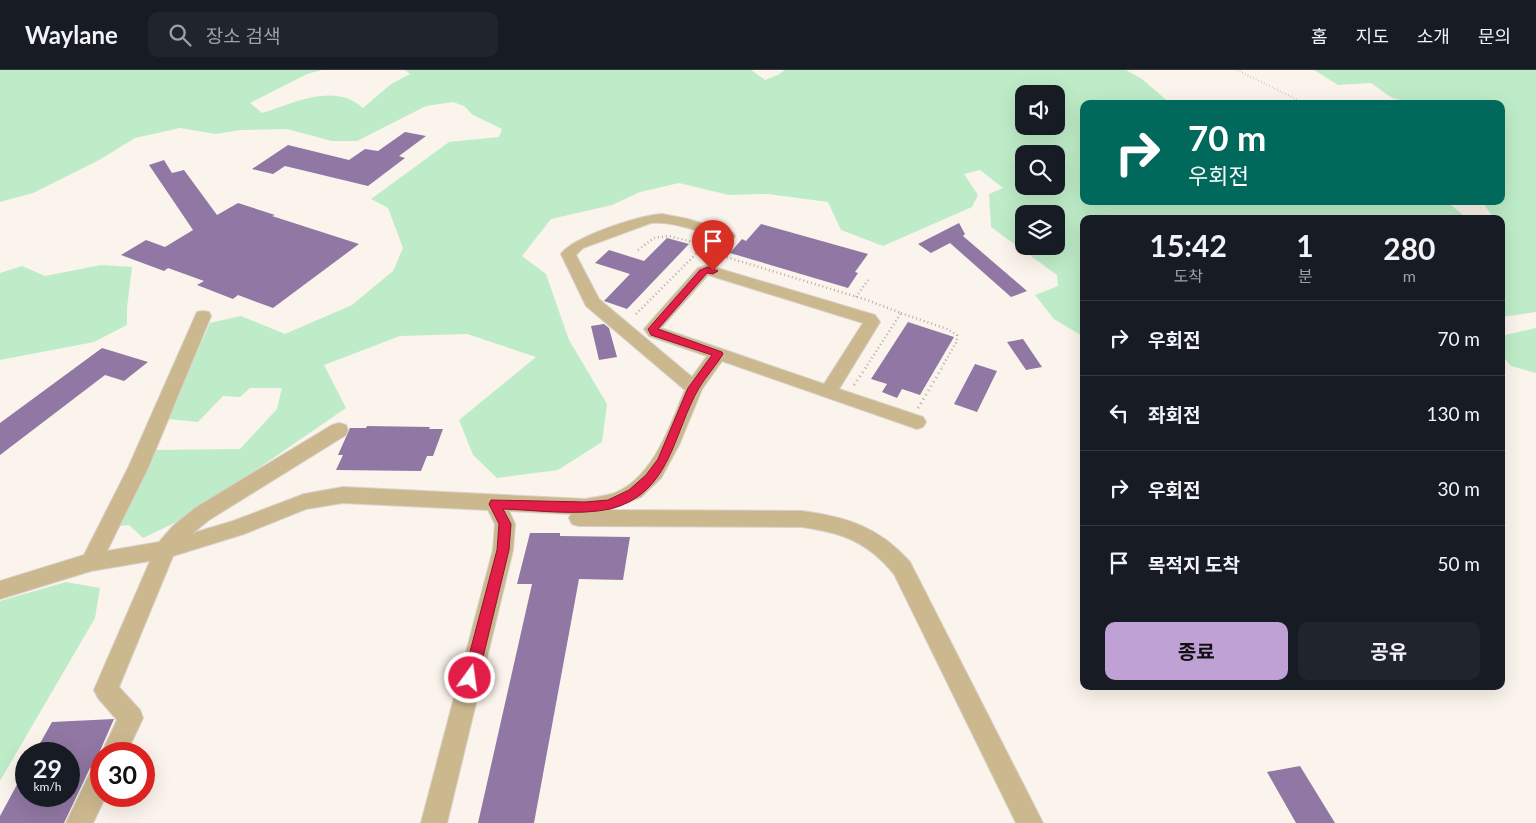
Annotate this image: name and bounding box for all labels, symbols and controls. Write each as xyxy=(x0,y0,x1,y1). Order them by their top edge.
search box xyxy=(148,12,498,57)
text: Waylane xyxy=(25,20,118,49)
icon: search xyxy=(166,21,194,49)
text: 장소 검색 xyxy=(206,24,281,47)
text: 홈 xyxy=(1311,25,1328,47)
text: 지도 xyxy=(1356,25,1389,47)
text: 소개 xyxy=(1417,25,1450,47)
text: 문의 xyxy=(1478,25,1511,47)
map controls xyxy=(1015,85,1065,255)
button: sound xyxy=(1015,85,1065,135)
text: 70 m xyxy=(1188,116,1266,158)
icon: right xyxy=(1105,120,1170,185)
button: search xyxy=(1015,145,1065,195)
text: 우회전 xyxy=(1188,162,1249,189)
button: layers xyxy=(1015,205,1065,255)
pin xyxy=(692,220,734,271)
icon: arrive xyxy=(699,227,727,255)
text: 15:42 xyxy=(1150,227,1227,263)
text: 1 xyxy=(1296,227,1314,263)
text: 280 xyxy=(1383,230,1435,266)
text: 도착 xyxy=(1173,266,1203,285)
text: 분 xyxy=(1298,266,1312,285)
text: m xyxy=(1403,266,1416,285)
icon: right xyxy=(1105,324,1133,352)
text: 70 m xyxy=(1437,327,1480,350)
text: 우회전 xyxy=(1148,328,1200,351)
icon: left xyxy=(1105,399,1133,427)
text: 130 m xyxy=(1426,402,1480,425)
text: 좌회전 xyxy=(1148,403,1200,426)
icon: right xyxy=(1105,474,1133,502)
text: 30 m xyxy=(1437,477,1480,500)
text: 우회전 xyxy=(1148,478,1200,501)
icon: arrive xyxy=(1105,549,1133,577)
text: 50 m xyxy=(1437,552,1480,575)
text: 목적지 도착 xyxy=(1148,553,1240,576)
button: 종료 xyxy=(1105,622,1288,680)
button: 공유 xyxy=(1298,622,1480,680)
position arrow xyxy=(443,651,495,703)
speed limit sign: 30 xyxy=(90,742,155,807)
text: 29 xyxy=(33,753,62,783)
text: km/h xyxy=(33,779,62,794)

